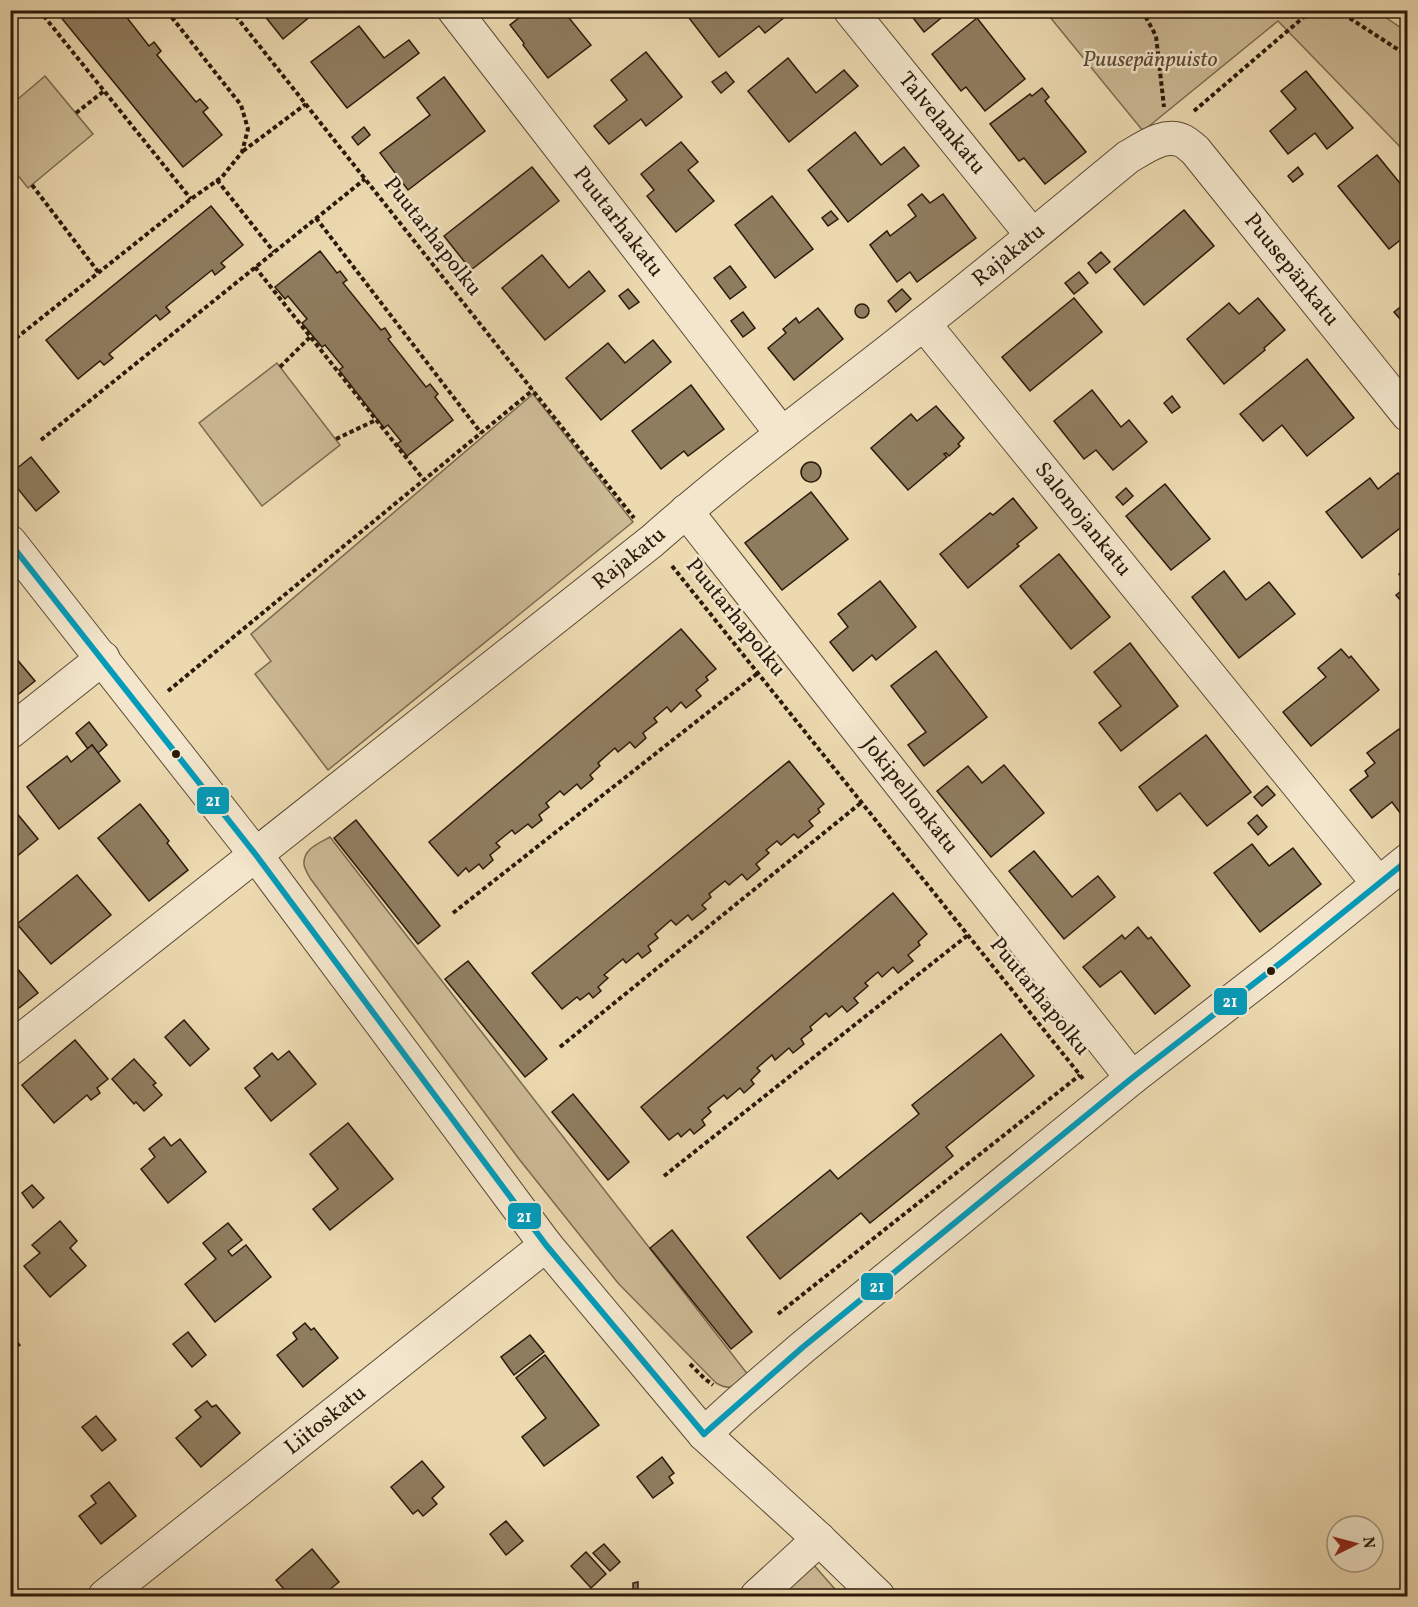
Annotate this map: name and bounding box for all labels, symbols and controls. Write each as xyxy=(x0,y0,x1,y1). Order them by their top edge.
park label: Puusepänpuisto xyxy=(1083,45,1217,76)
street label: Talvelankatu xyxy=(891,65,993,182)
street label: Puutarhakatu xyxy=(565,160,671,284)
street label: Puutarhapolku xyxy=(375,170,489,304)
street label: Puusepänkatu xyxy=(1236,207,1346,333)
street label: Rajakatu xyxy=(966,216,1052,294)
street label: Salonojankatu xyxy=(1027,456,1139,583)
street label: Rajakatu xyxy=(586,520,673,598)
street label: Puutarhapolku xyxy=(677,552,793,684)
street label: Jokipellonkatu xyxy=(854,730,966,861)
unlabelled marker xyxy=(170,748,182,760)
line badge: 21 xyxy=(196,786,230,815)
text: 21 xyxy=(206,791,220,813)
street label: Puutarhapolku xyxy=(981,931,1097,1063)
unlabelled marker xyxy=(1265,965,1277,977)
line badge: 21 xyxy=(1213,987,1248,1016)
text: 21 xyxy=(1223,992,1237,1014)
line badge: 21 xyxy=(507,1202,542,1230)
text: 21 xyxy=(517,1207,531,1229)
line badge: 21 xyxy=(860,1272,894,1301)
text: 21 xyxy=(870,1277,884,1299)
street label: Liitoskatu xyxy=(278,1378,373,1463)
north arrow xyxy=(1325,1514,1385,1574)
text: N xyxy=(1356,1536,1380,1550)

